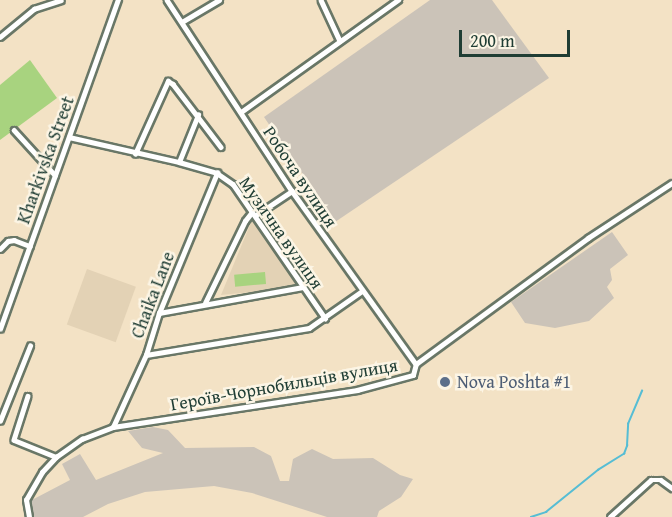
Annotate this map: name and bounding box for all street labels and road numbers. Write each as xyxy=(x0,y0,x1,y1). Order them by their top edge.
street label: Kharkivska Street xyxy=(13,93,79,227)
street label: Робоча вулиця xyxy=(258,122,342,232)
street label: Музична вулиця xyxy=(234,173,328,293)
street label: Chaika Lane xyxy=(127,249,179,341)
street label: Героїв-Чорнобильців вулиця xyxy=(169,354,399,416)

